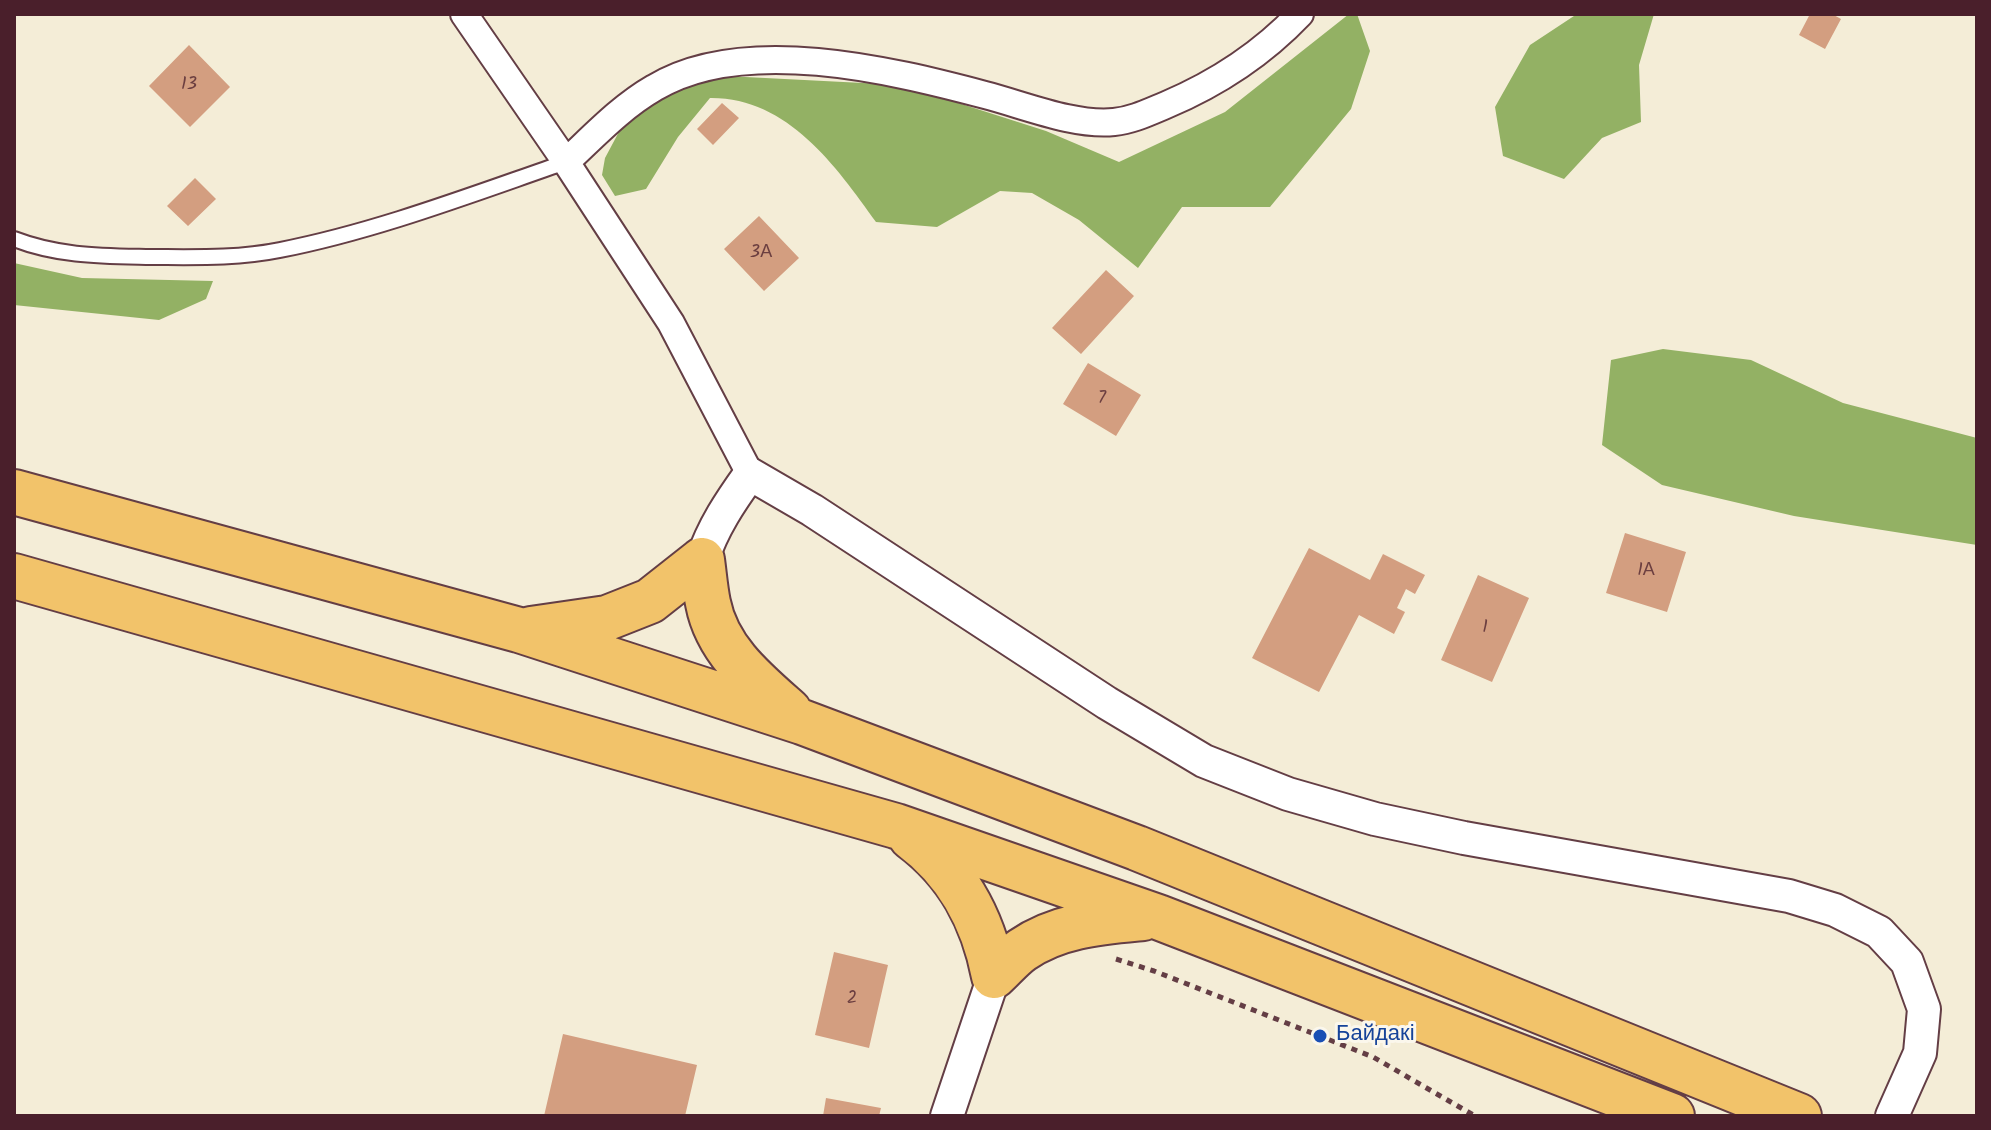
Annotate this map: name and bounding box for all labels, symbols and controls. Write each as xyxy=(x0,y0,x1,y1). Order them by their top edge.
house number: 13 xyxy=(181,75,197,97)
house number: 3А xyxy=(750,243,772,265)
house number: 7 xyxy=(1098,389,1106,411)
house number: 1А xyxy=(1637,561,1655,583)
house number: 1 xyxy=(1482,618,1488,640)
house number: 2 xyxy=(847,989,857,1011)
place label: Байдакі xyxy=(1336,1023,1415,1049)
marker: Байдакі xyxy=(1311,1027,1329,1045)

